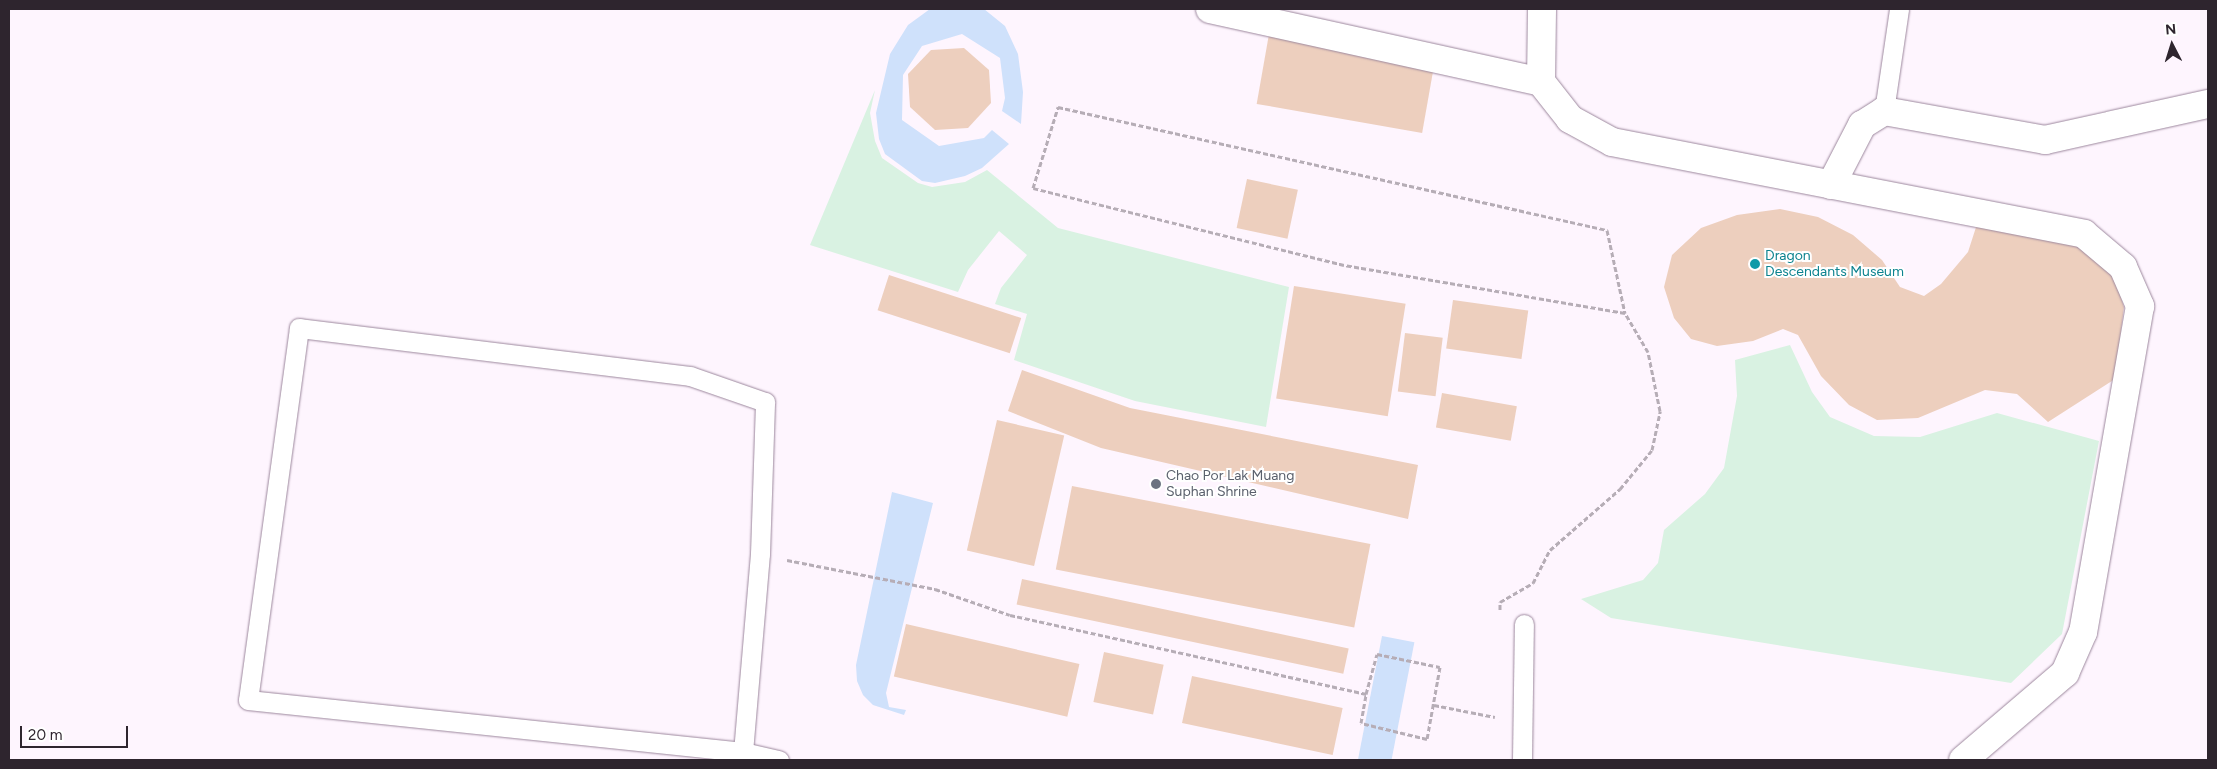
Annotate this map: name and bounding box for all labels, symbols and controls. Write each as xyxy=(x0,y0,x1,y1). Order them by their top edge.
north arrow xyxy=(2147,20,2197,70)
text: N xyxy=(2165,21,2177,38)
place label: Dragon Descendants Museum xyxy=(1765,248,1904,280)
marker: Dragon Descendants Museum xyxy=(1749,258,1761,270)
place label: Chao Por Lak Muang Suphan Shrine xyxy=(1166,468,1294,501)
marker: Chao Por Lak Muang Suphan Shrine xyxy=(1150,478,1162,490)
scale bar xyxy=(22,716,130,748)
text: 20 m xyxy=(28,726,62,744)

